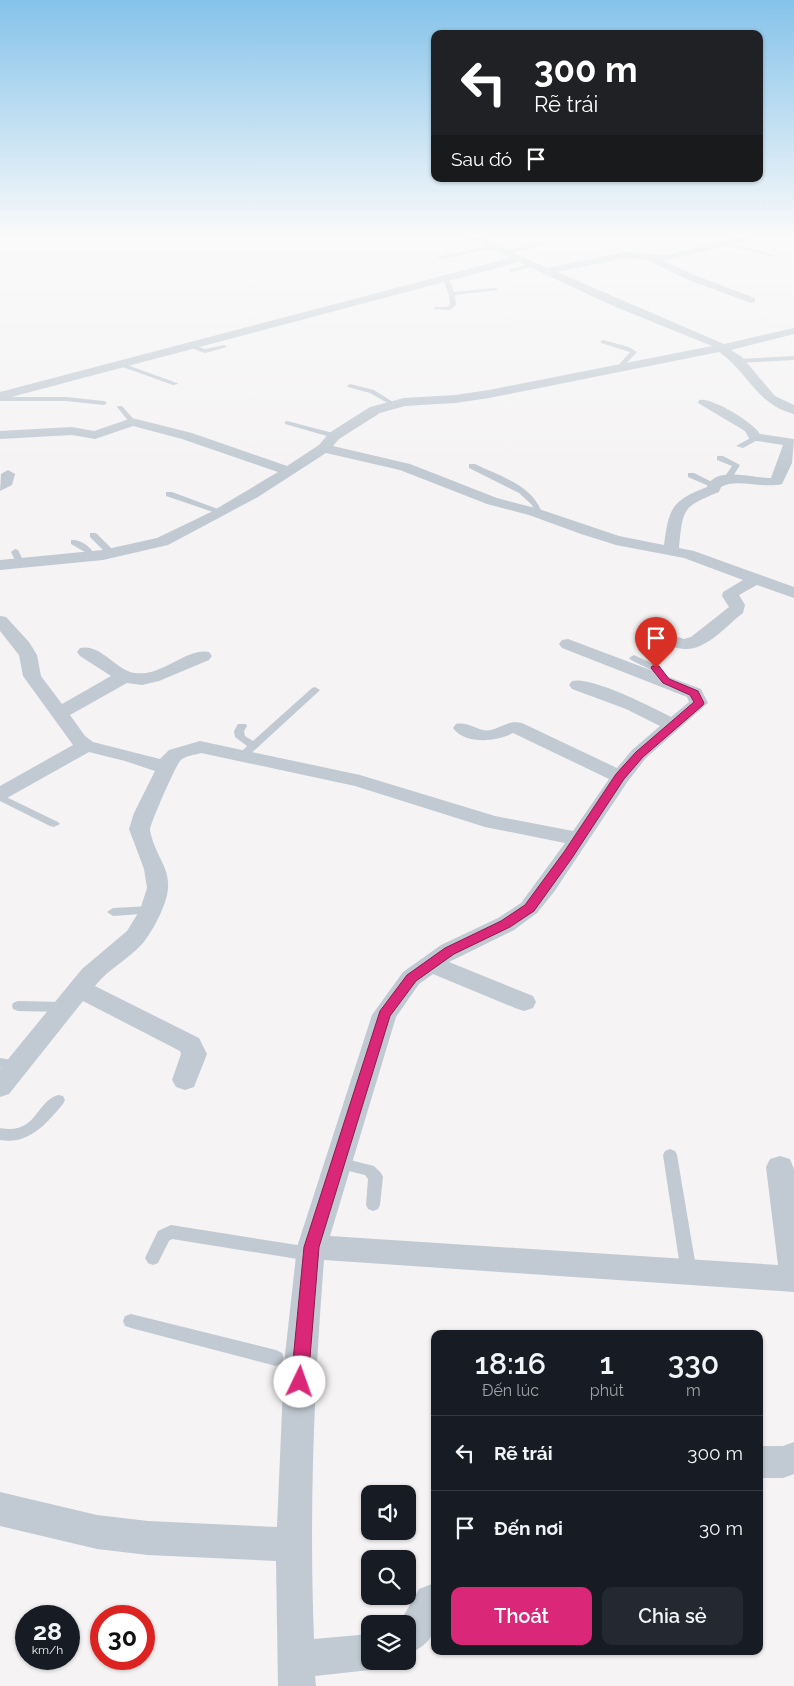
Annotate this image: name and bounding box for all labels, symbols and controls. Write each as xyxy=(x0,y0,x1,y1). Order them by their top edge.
text: 300 m xyxy=(534,49,638,90)
icon: left xyxy=(451,50,516,115)
text: Rẽ trái xyxy=(534,91,598,117)
icon: arrive xyxy=(522,145,550,173)
text: Sau đó xyxy=(451,148,512,170)
pin xyxy=(635,617,677,668)
icon: arrive xyxy=(642,624,670,652)
text: 18:16 xyxy=(475,1346,546,1381)
text: 1 xyxy=(600,1346,614,1381)
text: 330 xyxy=(668,1346,719,1381)
position arrow xyxy=(273,1355,325,1407)
text: Đến lúc xyxy=(482,1381,539,1400)
text: phút xyxy=(590,1381,624,1400)
text: m xyxy=(686,1381,701,1400)
icon: left xyxy=(451,1439,479,1467)
text: Rẽ trái xyxy=(494,1442,553,1464)
text: 300 m xyxy=(687,1442,743,1464)
map controls xyxy=(361,1485,416,1670)
button: sound xyxy=(361,1485,416,1540)
icon: arrive xyxy=(451,1514,479,1542)
text: Đến nơi xyxy=(494,1517,563,1539)
text: 30 m xyxy=(699,1517,743,1539)
button: search xyxy=(361,1550,416,1605)
button: Thoát xyxy=(451,1587,592,1645)
button: Chia sẻ xyxy=(602,1587,743,1645)
speed limit sign: 30 xyxy=(90,1605,155,1670)
button: layers xyxy=(361,1615,416,1670)
text: 28 xyxy=(33,1616,62,1646)
text: km/h xyxy=(32,1643,63,1657)

